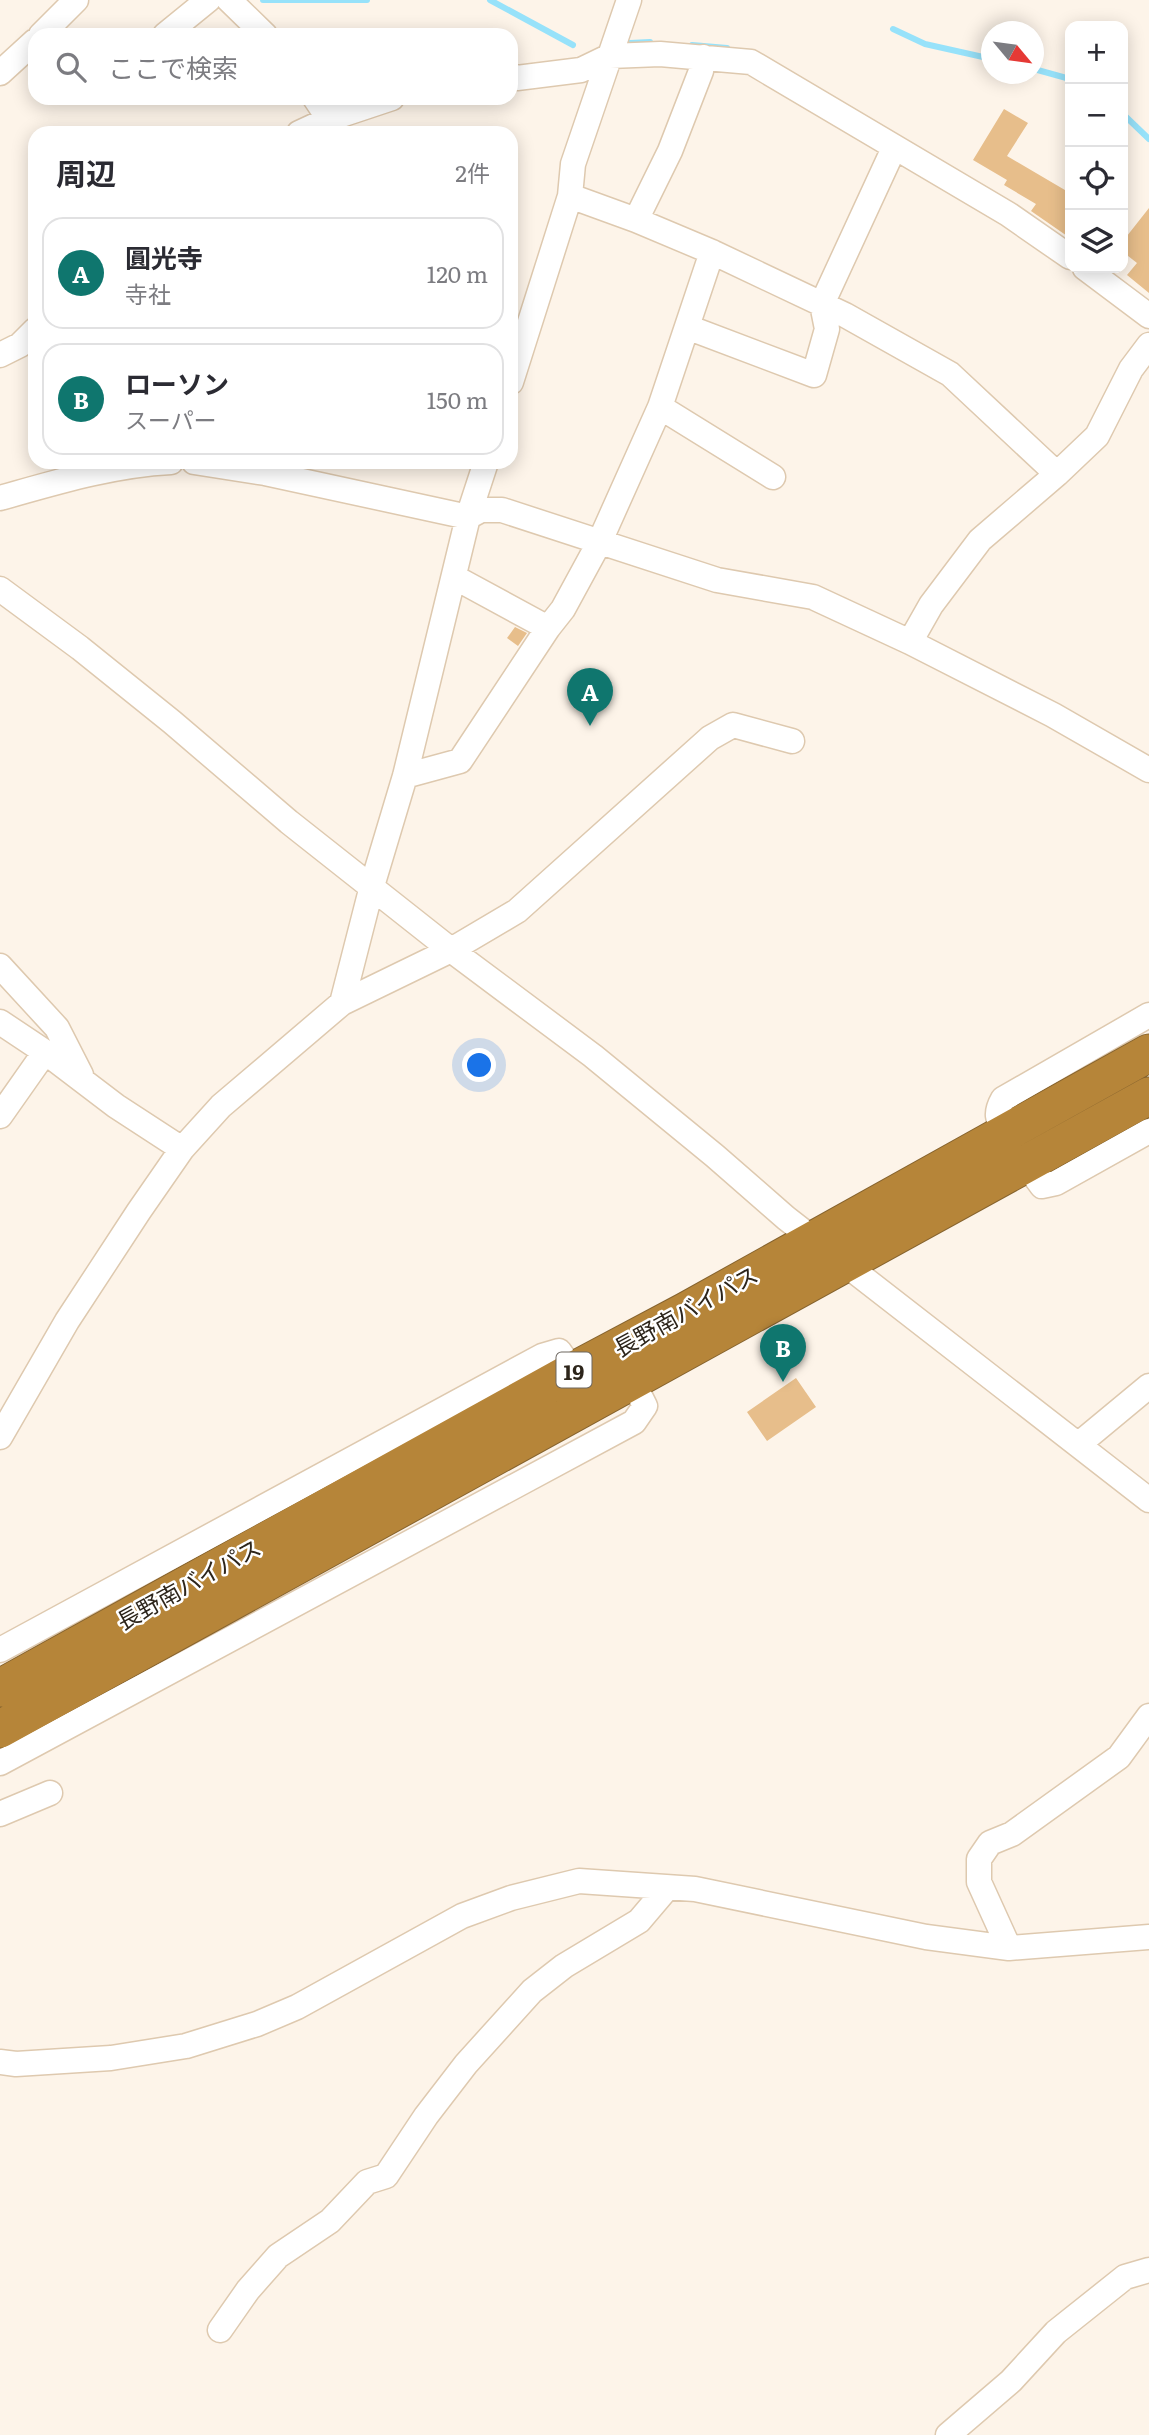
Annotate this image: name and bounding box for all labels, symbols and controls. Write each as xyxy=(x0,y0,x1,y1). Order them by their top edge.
north arrow xyxy=(981,21,1044,84)
map controls xyxy=(1065,21,1128,273)
button: + xyxy=(1065,21,1128,84)
search box xyxy=(28,28,518,105)
text: ここで検索 xyxy=(108,47,238,86)
icon: search xyxy=(52,48,90,86)
button: − xyxy=(1065,84,1128,147)
button: locate xyxy=(1065,147,1128,210)
text: 周辺 xyxy=(56,150,116,194)
text: 2件 xyxy=(455,155,490,189)
button: layers xyxy=(1065,210,1128,273)
text: 圓光寺 xyxy=(125,237,203,276)
text: A xyxy=(72,256,90,290)
text: 120 m xyxy=(427,256,488,290)
text: 寺社 xyxy=(125,276,171,310)
text: ローソン xyxy=(125,363,229,402)
text: B xyxy=(73,382,89,416)
text: 150 m xyxy=(427,382,488,416)
text: スーパー xyxy=(125,402,217,436)
pin: A xyxy=(567,668,613,726)
your location xyxy=(462,1048,496,1082)
street label: 長野南バイパス xyxy=(607,1256,763,1364)
pin: B xyxy=(760,1324,806,1382)
road number: 19 xyxy=(556,1352,592,1388)
street label: 長野南バイパス xyxy=(110,1529,266,1637)

